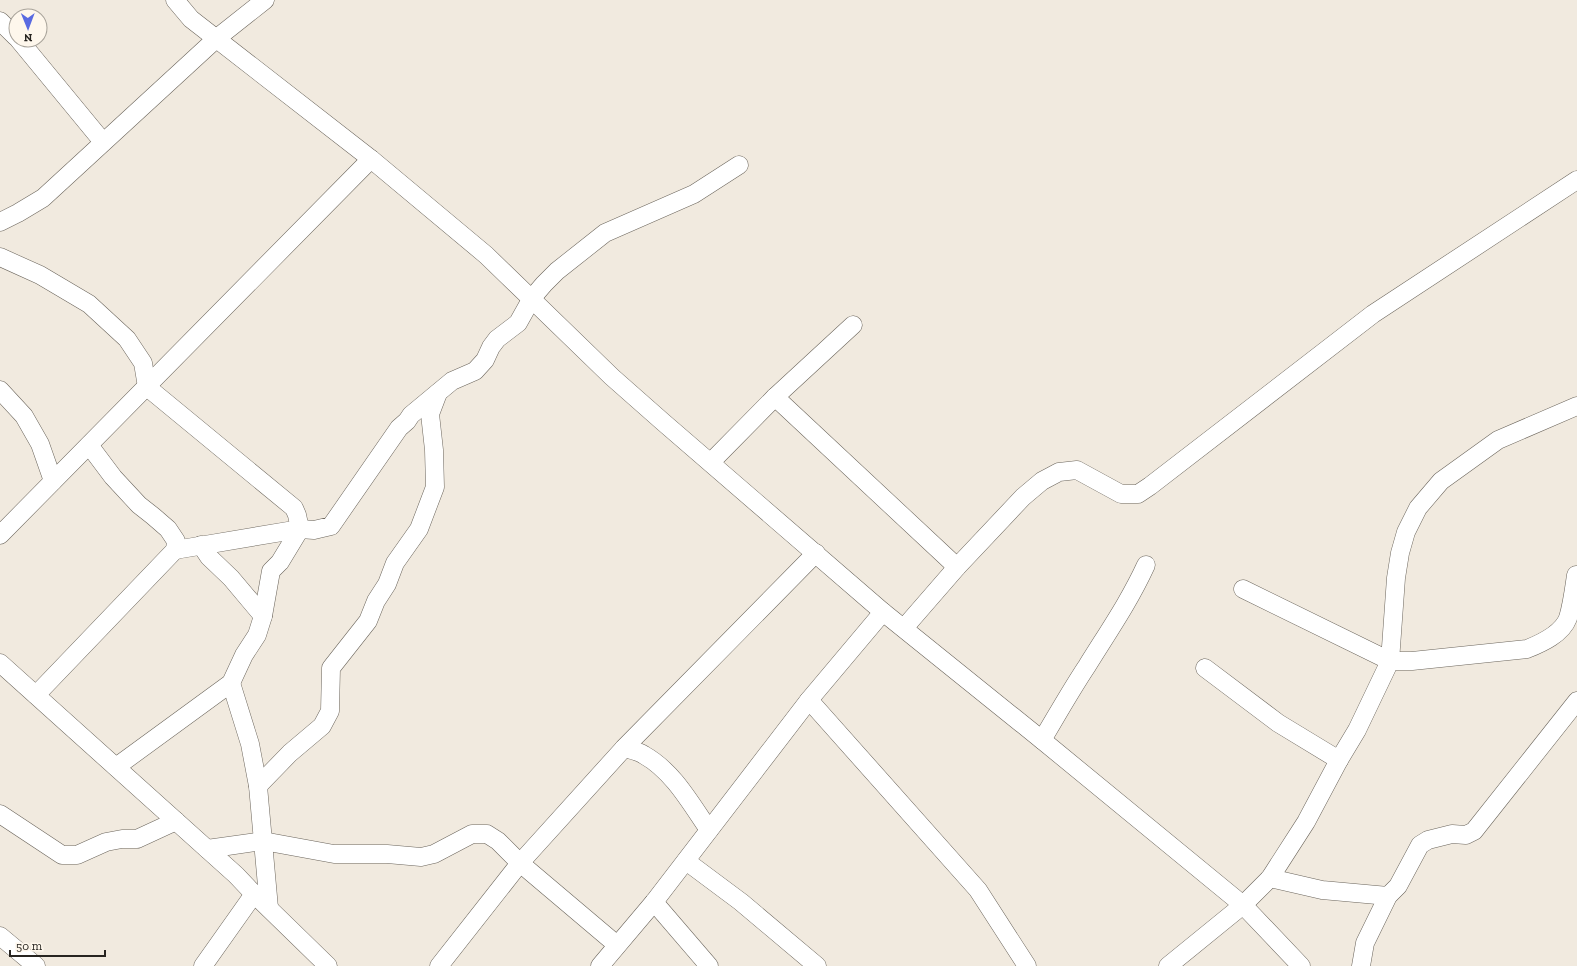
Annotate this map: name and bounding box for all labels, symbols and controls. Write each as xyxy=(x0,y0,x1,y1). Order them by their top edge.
north arrow xyxy=(8,8,48,48)
text: N xyxy=(23,31,32,44)
scale bar xyxy=(10,932,105,958)
text: 50 m xyxy=(16,939,43,953)

